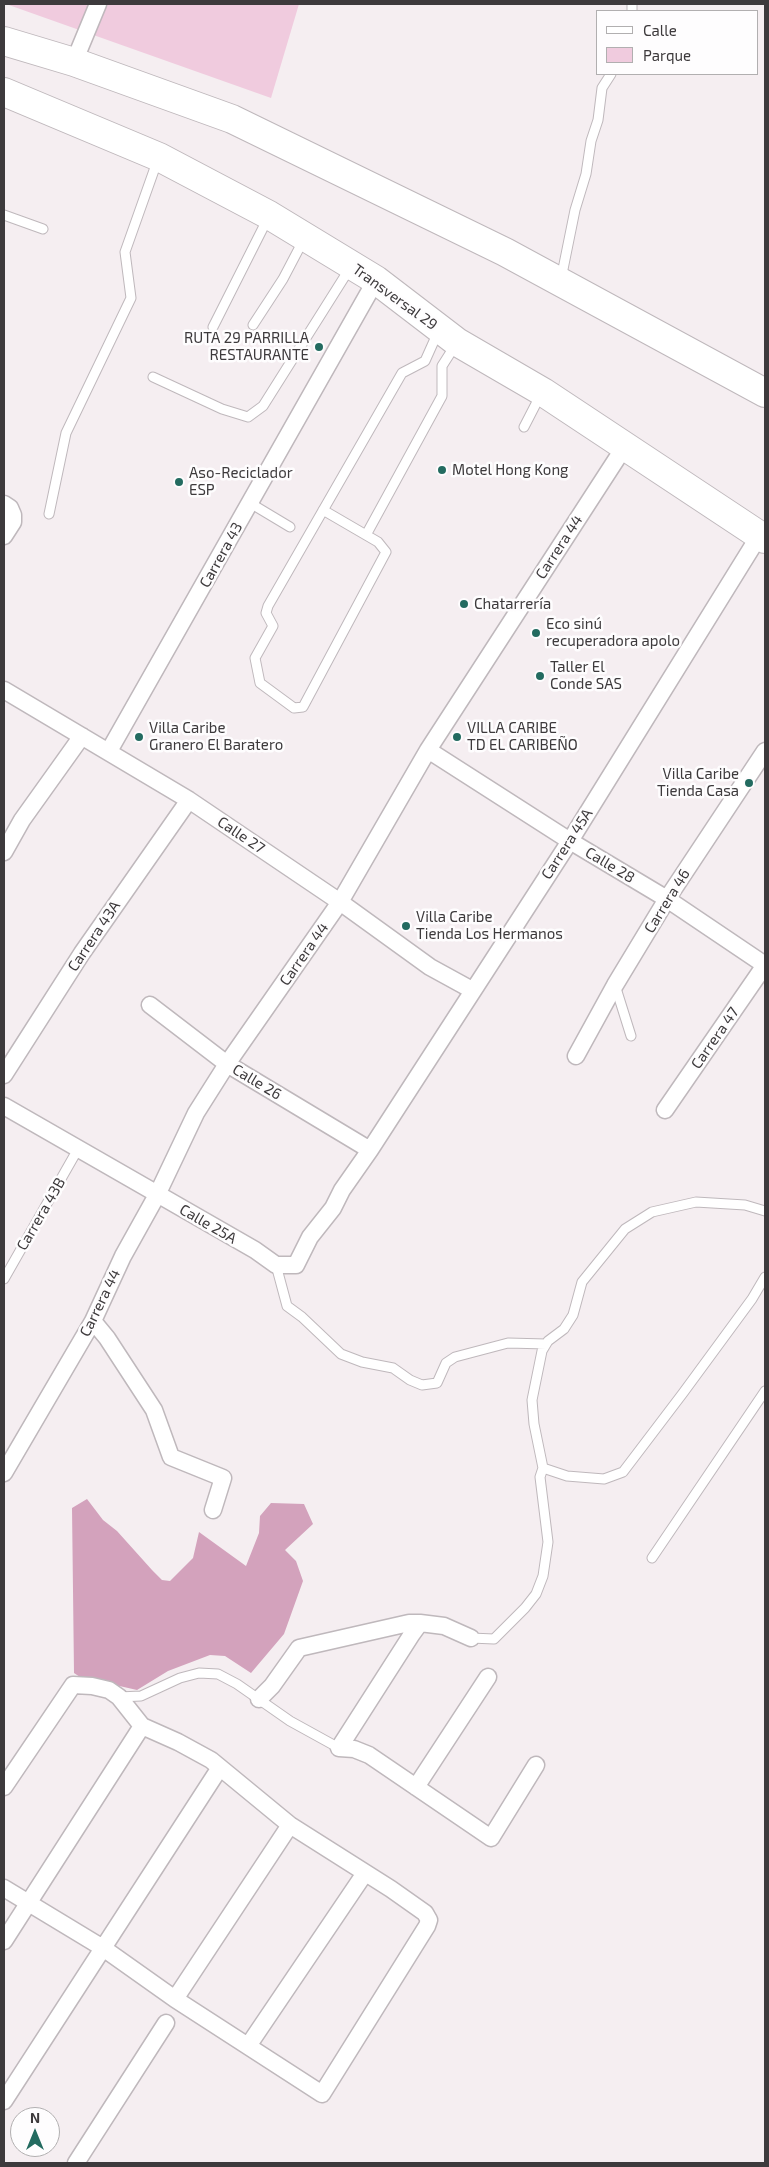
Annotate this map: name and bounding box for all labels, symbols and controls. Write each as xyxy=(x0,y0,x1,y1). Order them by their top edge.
legend xyxy=(596,10,759,75)
text: Calle xyxy=(643,21,677,39)
text: Parque xyxy=(643,46,691,64)
street label: Transversal 29 xyxy=(349,260,441,334)
place label: RUTA 29 PARRILLA RESTAURANTE xyxy=(184,329,309,364)
marker: RUTA 29 PARRILLA RESTAURANTE xyxy=(313,341,325,353)
place label: Motel Hong Kong xyxy=(452,461,568,479)
place label: Aso-Reciclador ESP xyxy=(189,464,293,499)
marker: Motel Hong Kong xyxy=(436,464,448,476)
marker: Aso-Reciclador ESP xyxy=(173,476,185,488)
street label: Carrera 44 xyxy=(532,512,586,582)
street label: Carrera 43 xyxy=(196,519,246,591)
place label: Chatarrería xyxy=(474,595,551,613)
marker: Chatarrería xyxy=(458,598,470,610)
place label: Eco sinú recuperadora apolo xyxy=(546,615,680,650)
marker: Eco sinú recuperadora apolo xyxy=(530,627,542,639)
place label: Taller El Conde SAS xyxy=(550,658,622,693)
marker: Taller El Conde SAS xyxy=(534,670,546,682)
place label: Villa Caribe Granero El Baratero xyxy=(149,719,283,754)
place label: VILLA CARIBE TD EL CARIBEÑO xyxy=(467,719,578,754)
marker: Villa Caribe Granero El Baratero xyxy=(133,731,145,743)
marker: VILLA CARIBE TD EL CARIBEÑO xyxy=(451,731,463,743)
place label: Villa Caribe Tienda Casa xyxy=(657,765,739,800)
marker: Villa Caribe Tienda Casa xyxy=(743,777,755,789)
street label: Carrera 45A xyxy=(537,805,597,883)
street label: Calle 27 xyxy=(214,813,268,857)
street label: Calle 28 xyxy=(582,843,638,887)
street label: Carrera 46 xyxy=(640,866,694,936)
street label: Carrera 43A xyxy=(64,897,124,975)
place label: Villa Caribe Tienda Los Hermanos xyxy=(416,908,563,943)
street label: Carrera 44 xyxy=(276,919,332,989)
marker: Villa Caribe Tienda Los Hermanos xyxy=(400,920,412,932)
street label: Carrera 47 xyxy=(687,1004,743,1072)
street label: Calle 26 xyxy=(229,1060,285,1104)
street label: Carrera 43B xyxy=(13,1174,69,1254)
street label: Calle 25A xyxy=(176,1200,240,1248)
street label: Carrera 44 xyxy=(76,1266,124,1340)
north arrow xyxy=(10,2107,60,2157)
text: N xyxy=(30,2109,40,2126)

